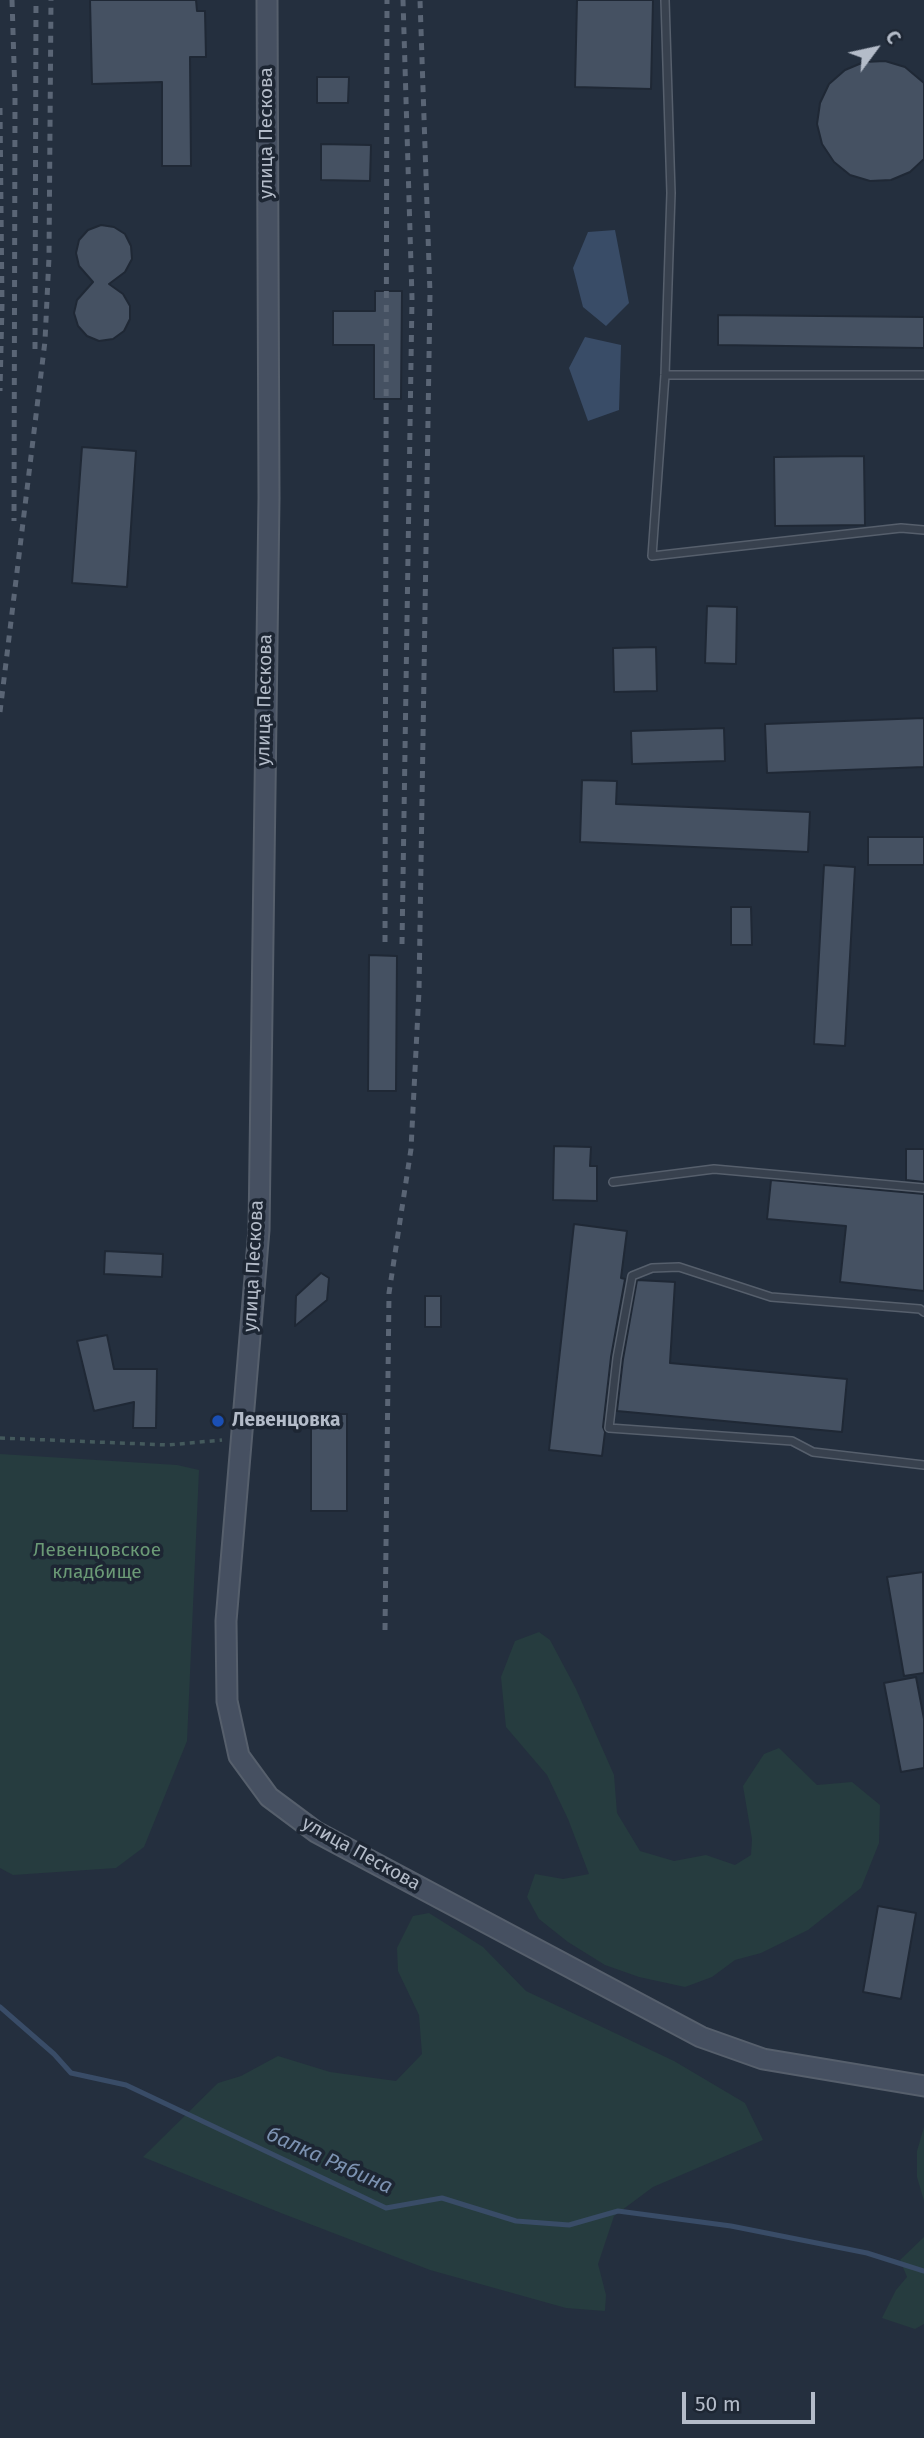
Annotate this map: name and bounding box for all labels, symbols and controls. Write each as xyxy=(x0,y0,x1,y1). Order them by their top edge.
north arrow xyxy=(840,14,910,84)
text: С xyxy=(880,26,906,48)
street label: улица Пескова xyxy=(256,67,278,199)
street label: улица Пескова xyxy=(252,634,278,766)
street label: улица Пескова xyxy=(239,1200,269,1332)
place label: Левенцовка xyxy=(232,1410,340,1432)
marker: Левенцовка xyxy=(210,1413,226,1429)
park label: Левенцовское кладбище xyxy=(33,1540,161,1584)
street label: улица Пескова xyxy=(298,1812,424,1896)
water label: балка Рябина xyxy=(262,2122,396,2200)
scale bar xyxy=(686,2378,819,2422)
text: 50 m xyxy=(695,2391,741,2417)

